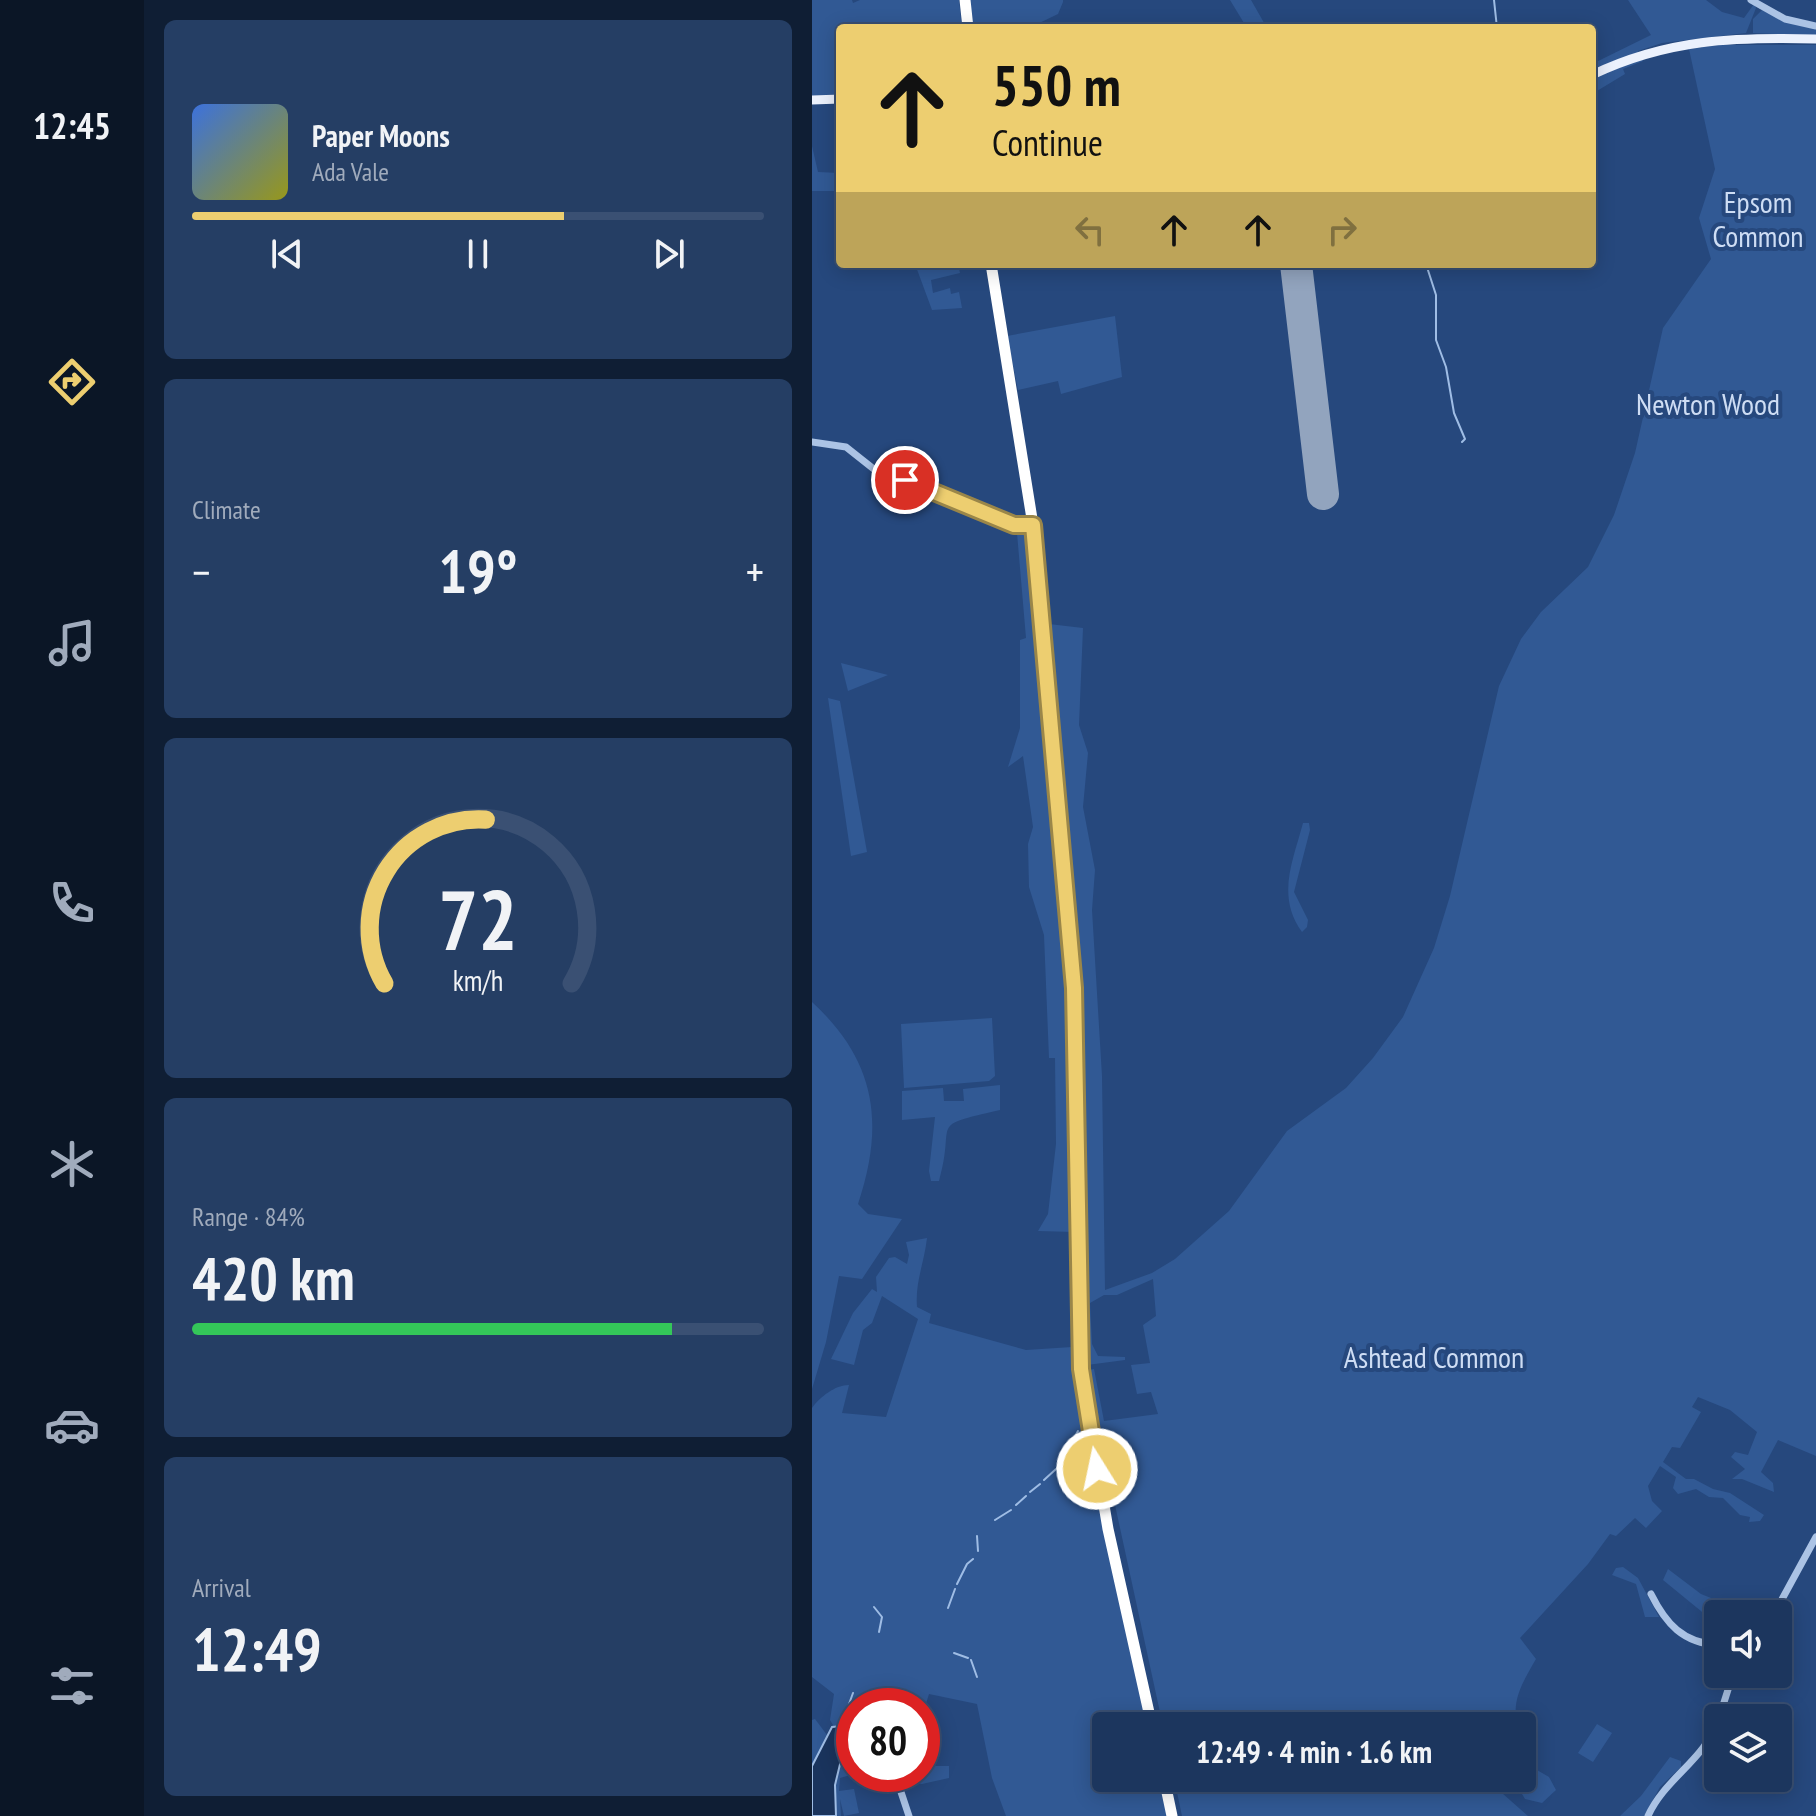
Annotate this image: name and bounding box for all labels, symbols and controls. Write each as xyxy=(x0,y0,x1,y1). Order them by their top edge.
text: 550 m xyxy=(992,49,1121,121)
icon: ahead xyxy=(860,56,964,160)
text: 12:45 xyxy=(33,102,111,149)
text: Paper Moons xyxy=(312,116,450,155)
text: Continue xyxy=(992,119,1103,166)
text: Ada Vale xyxy=(312,155,389,188)
park label: Epsom Common xyxy=(1712,182,1804,255)
icon: left xyxy=(1068,208,1112,252)
icon: ahead xyxy=(1152,208,1196,252)
icon: ahead xyxy=(1236,208,1280,252)
icon: right xyxy=(1320,208,1364,252)
icon: previous xyxy=(265,232,309,276)
icon: pause xyxy=(456,232,500,276)
icon: next xyxy=(647,232,691,276)
icon: directions xyxy=(44,354,100,410)
park label: Newton Wood xyxy=(1636,384,1780,423)
pin xyxy=(871,446,939,514)
icon: arrive xyxy=(883,458,927,502)
text: Climate xyxy=(192,493,261,526)
text: 19° xyxy=(438,532,518,610)
text: − xyxy=(192,543,210,600)
text: + xyxy=(746,543,764,600)
icon: music xyxy=(44,615,100,671)
text: 72 xyxy=(438,865,518,973)
icon: phone xyxy=(44,875,100,931)
text: km/h xyxy=(453,962,503,999)
icon: climate xyxy=(44,1136,100,1192)
text: Range · 84% xyxy=(192,1200,305,1233)
text: 420 km xyxy=(192,1239,355,1317)
park label: Ashtead Common xyxy=(1344,1337,1524,1376)
icon: car xyxy=(44,1397,100,1453)
position arrow xyxy=(1055,1427,1139,1511)
text: Arrival xyxy=(192,1571,251,1604)
map controls xyxy=(1704,1600,1792,1792)
button: sound xyxy=(1704,1600,1792,1688)
text: 12:49 xyxy=(192,1610,322,1688)
icon: filters xyxy=(44,1658,100,1714)
speed limit sign: 80 xyxy=(836,1688,940,1792)
button: layers xyxy=(1704,1704,1792,1792)
text: 12:49 · 4 min · 1.6 km xyxy=(1196,1732,1432,1771)

